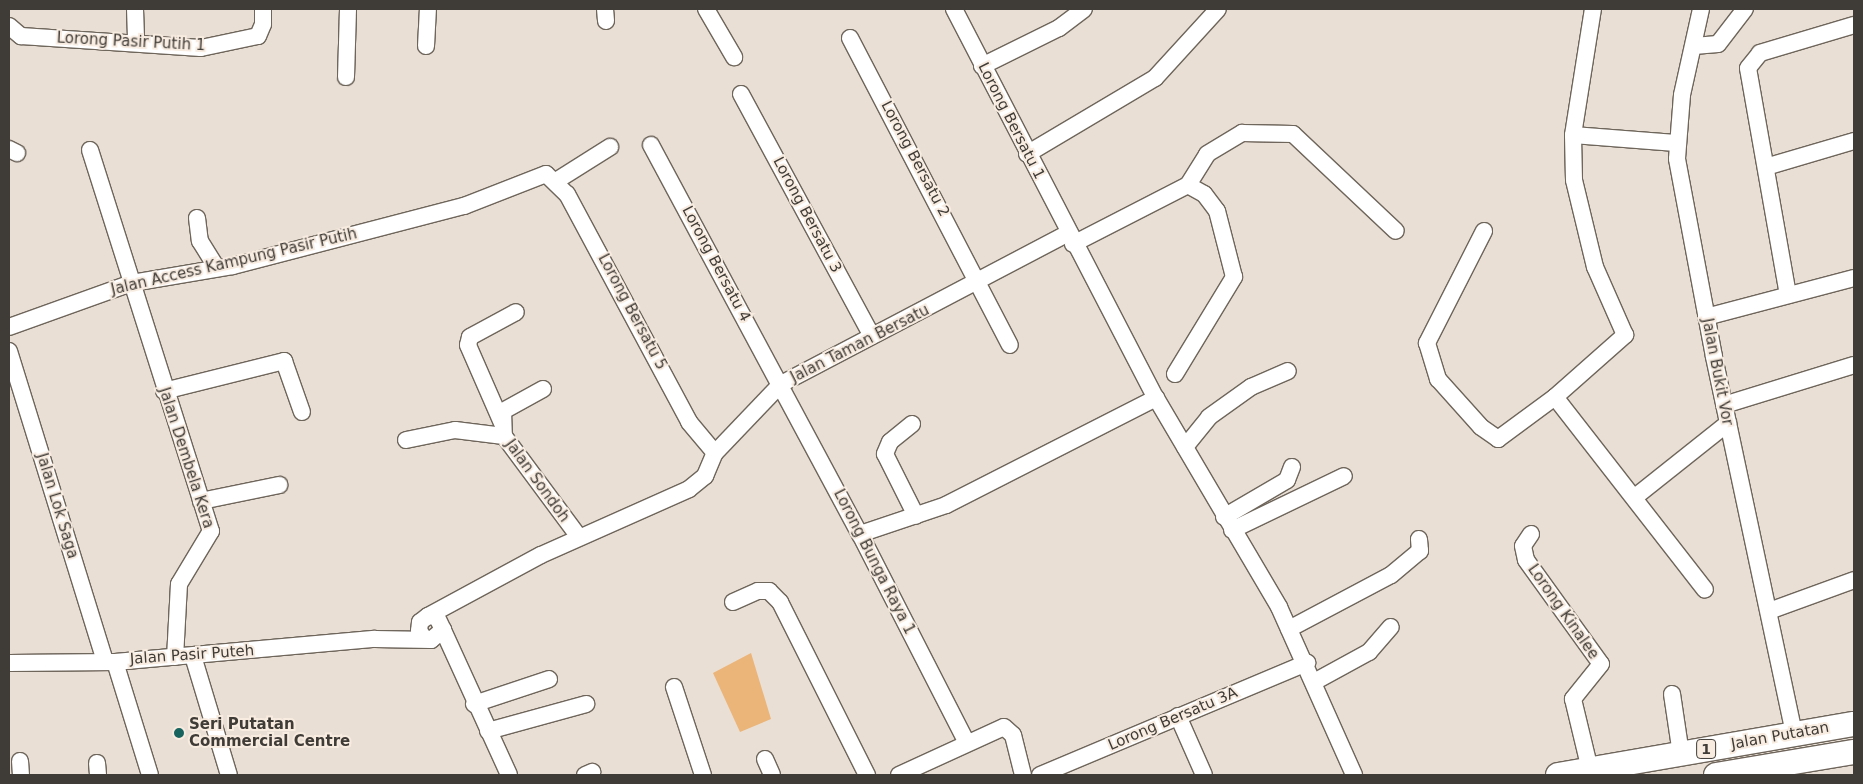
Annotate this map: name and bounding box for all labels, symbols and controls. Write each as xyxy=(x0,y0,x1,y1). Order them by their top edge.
street label: Lorong Pasir Putih 1 xyxy=(56,29,206,55)
street label: Lorong Bersatu 1 xyxy=(974,60,1048,182)
street label: Lorong Bersatu 2 xyxy=(877,98,953,220)
street label: Lorong Bersatu 3 xyxy=(769,154,845,276)
street label: Lorong Bersatu 4 xyxy=(678,203,754,325)
street label: Jalan Access Kampung Pasir Putih xyxy=(109,225,359,299)
street label: Lorong Bersatu 5 xyxy=(594,251,670,373)
street label: Jalan Taman Bersatu xyxy=(788,301,932,387)
street label: Jalan Bukit Vor xyxy=(1698,317,1736,427)
street label: Jalan Dembela Kera xyxy=(155,385,217,531)
street label: Jalan Sondoh xyxy=(501,436,573,526)
street label: Jalan Lok Saga xyxy=(32,451,82,561)
street label: Lorong Bunga Raya 1 xyxy=(830,486,918,638)
street label: Lorong Kinalee xyxy=(1524,561,1602,663)
street label: Jalan Pasir Puteh xyxy=(129,642,255,668)
street label: Lorong Bersatu 3A xyxy=(1106,684,1240,754)
place label: Seri Putatan Commercial Centre xyxy=(189,715,350,750)
street label: Jalan Putatan xyxy=(1730,719,1830,753)
marker: Seri Putatan Commercial Centre xyxy=(173,727,185,739)
road number: 1 xyxy=(1696,738,1716,761)

